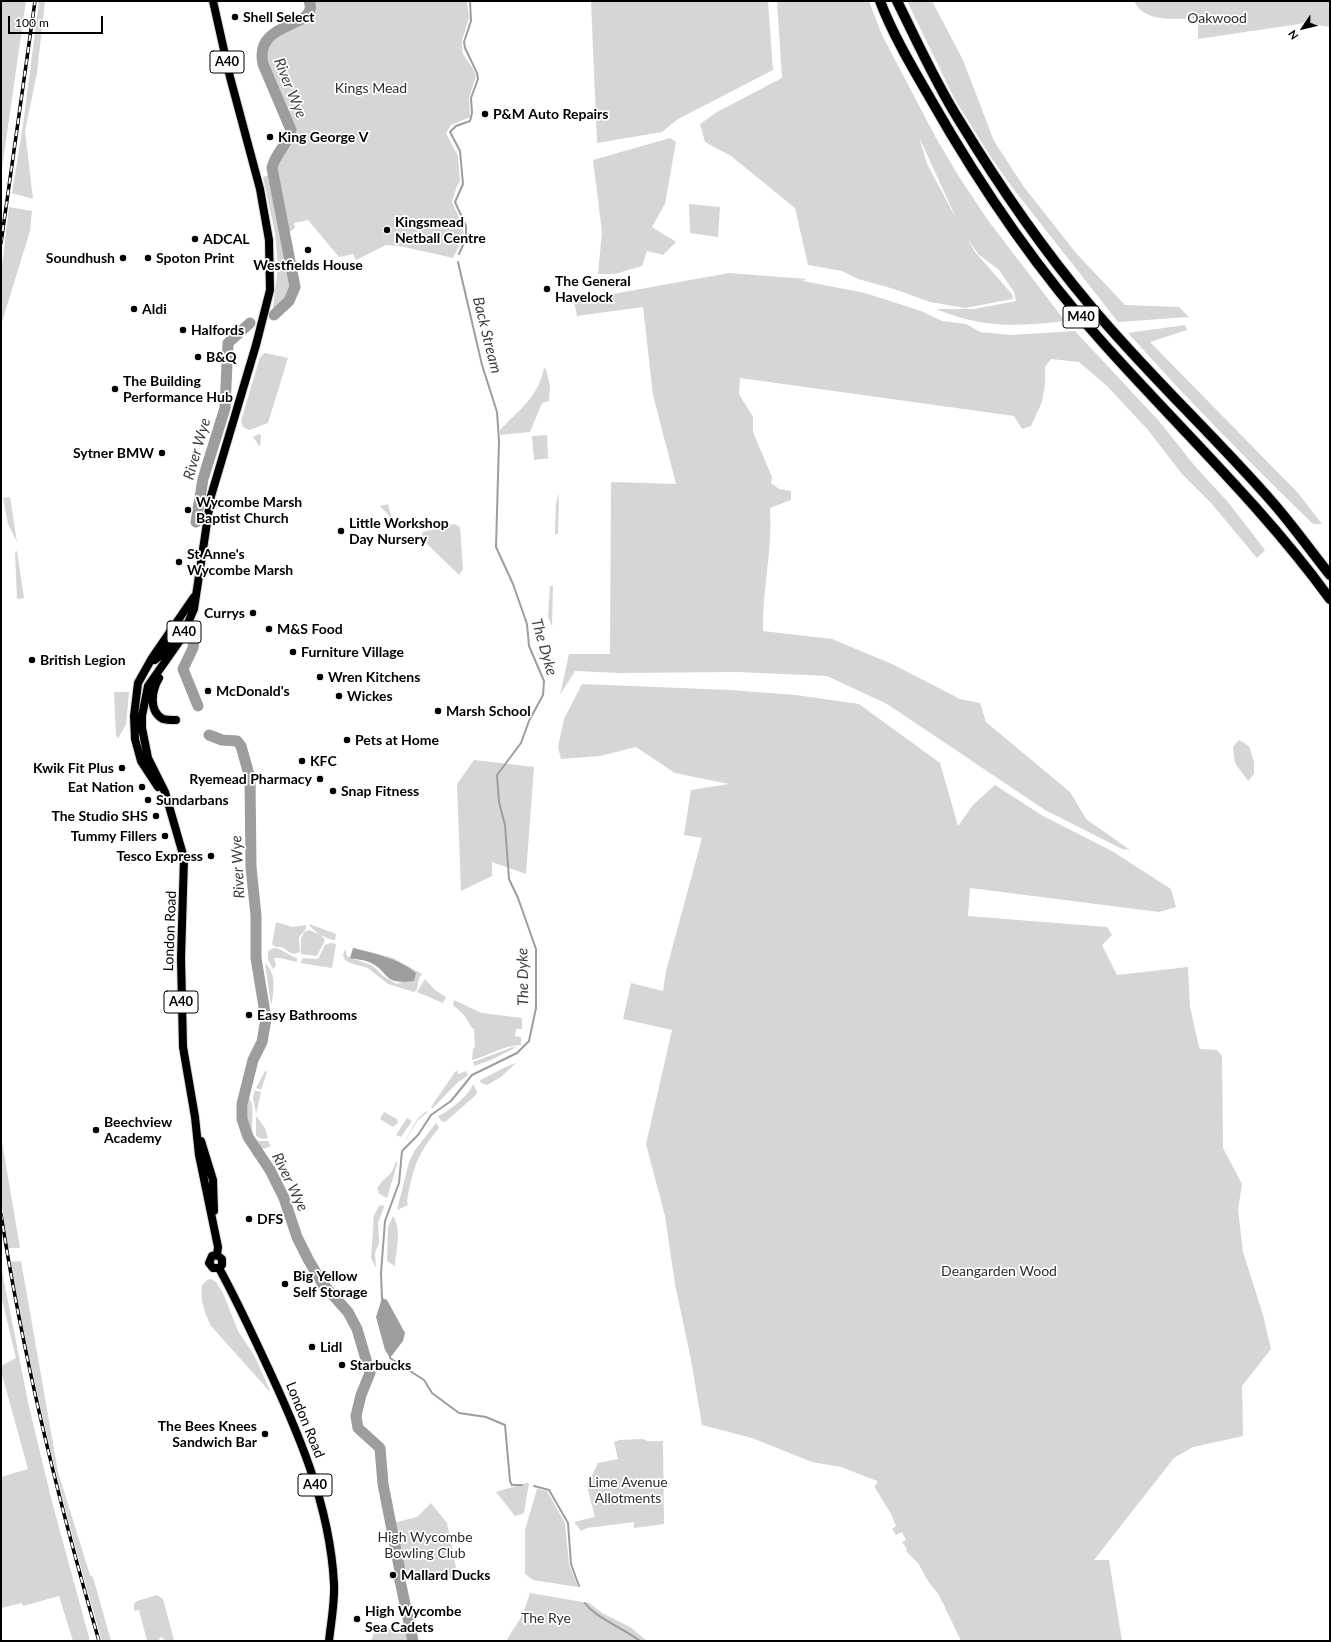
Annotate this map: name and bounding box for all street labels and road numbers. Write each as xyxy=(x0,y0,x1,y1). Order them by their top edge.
road number: A40 xyxy=(210,51,244,73)
road number: M40 xyxy=(1063,306,1099,328)
road number: A40 xyxy=(167,621,201,643)
street label: London Road xyxy=(160,890,180,972)
road number: A40 xyxy=(164,991,198,1013)
street label: London Road xyxy=(282,1379,328,1461)
road number: A40 xyxy=(298,1474,332,1496)

